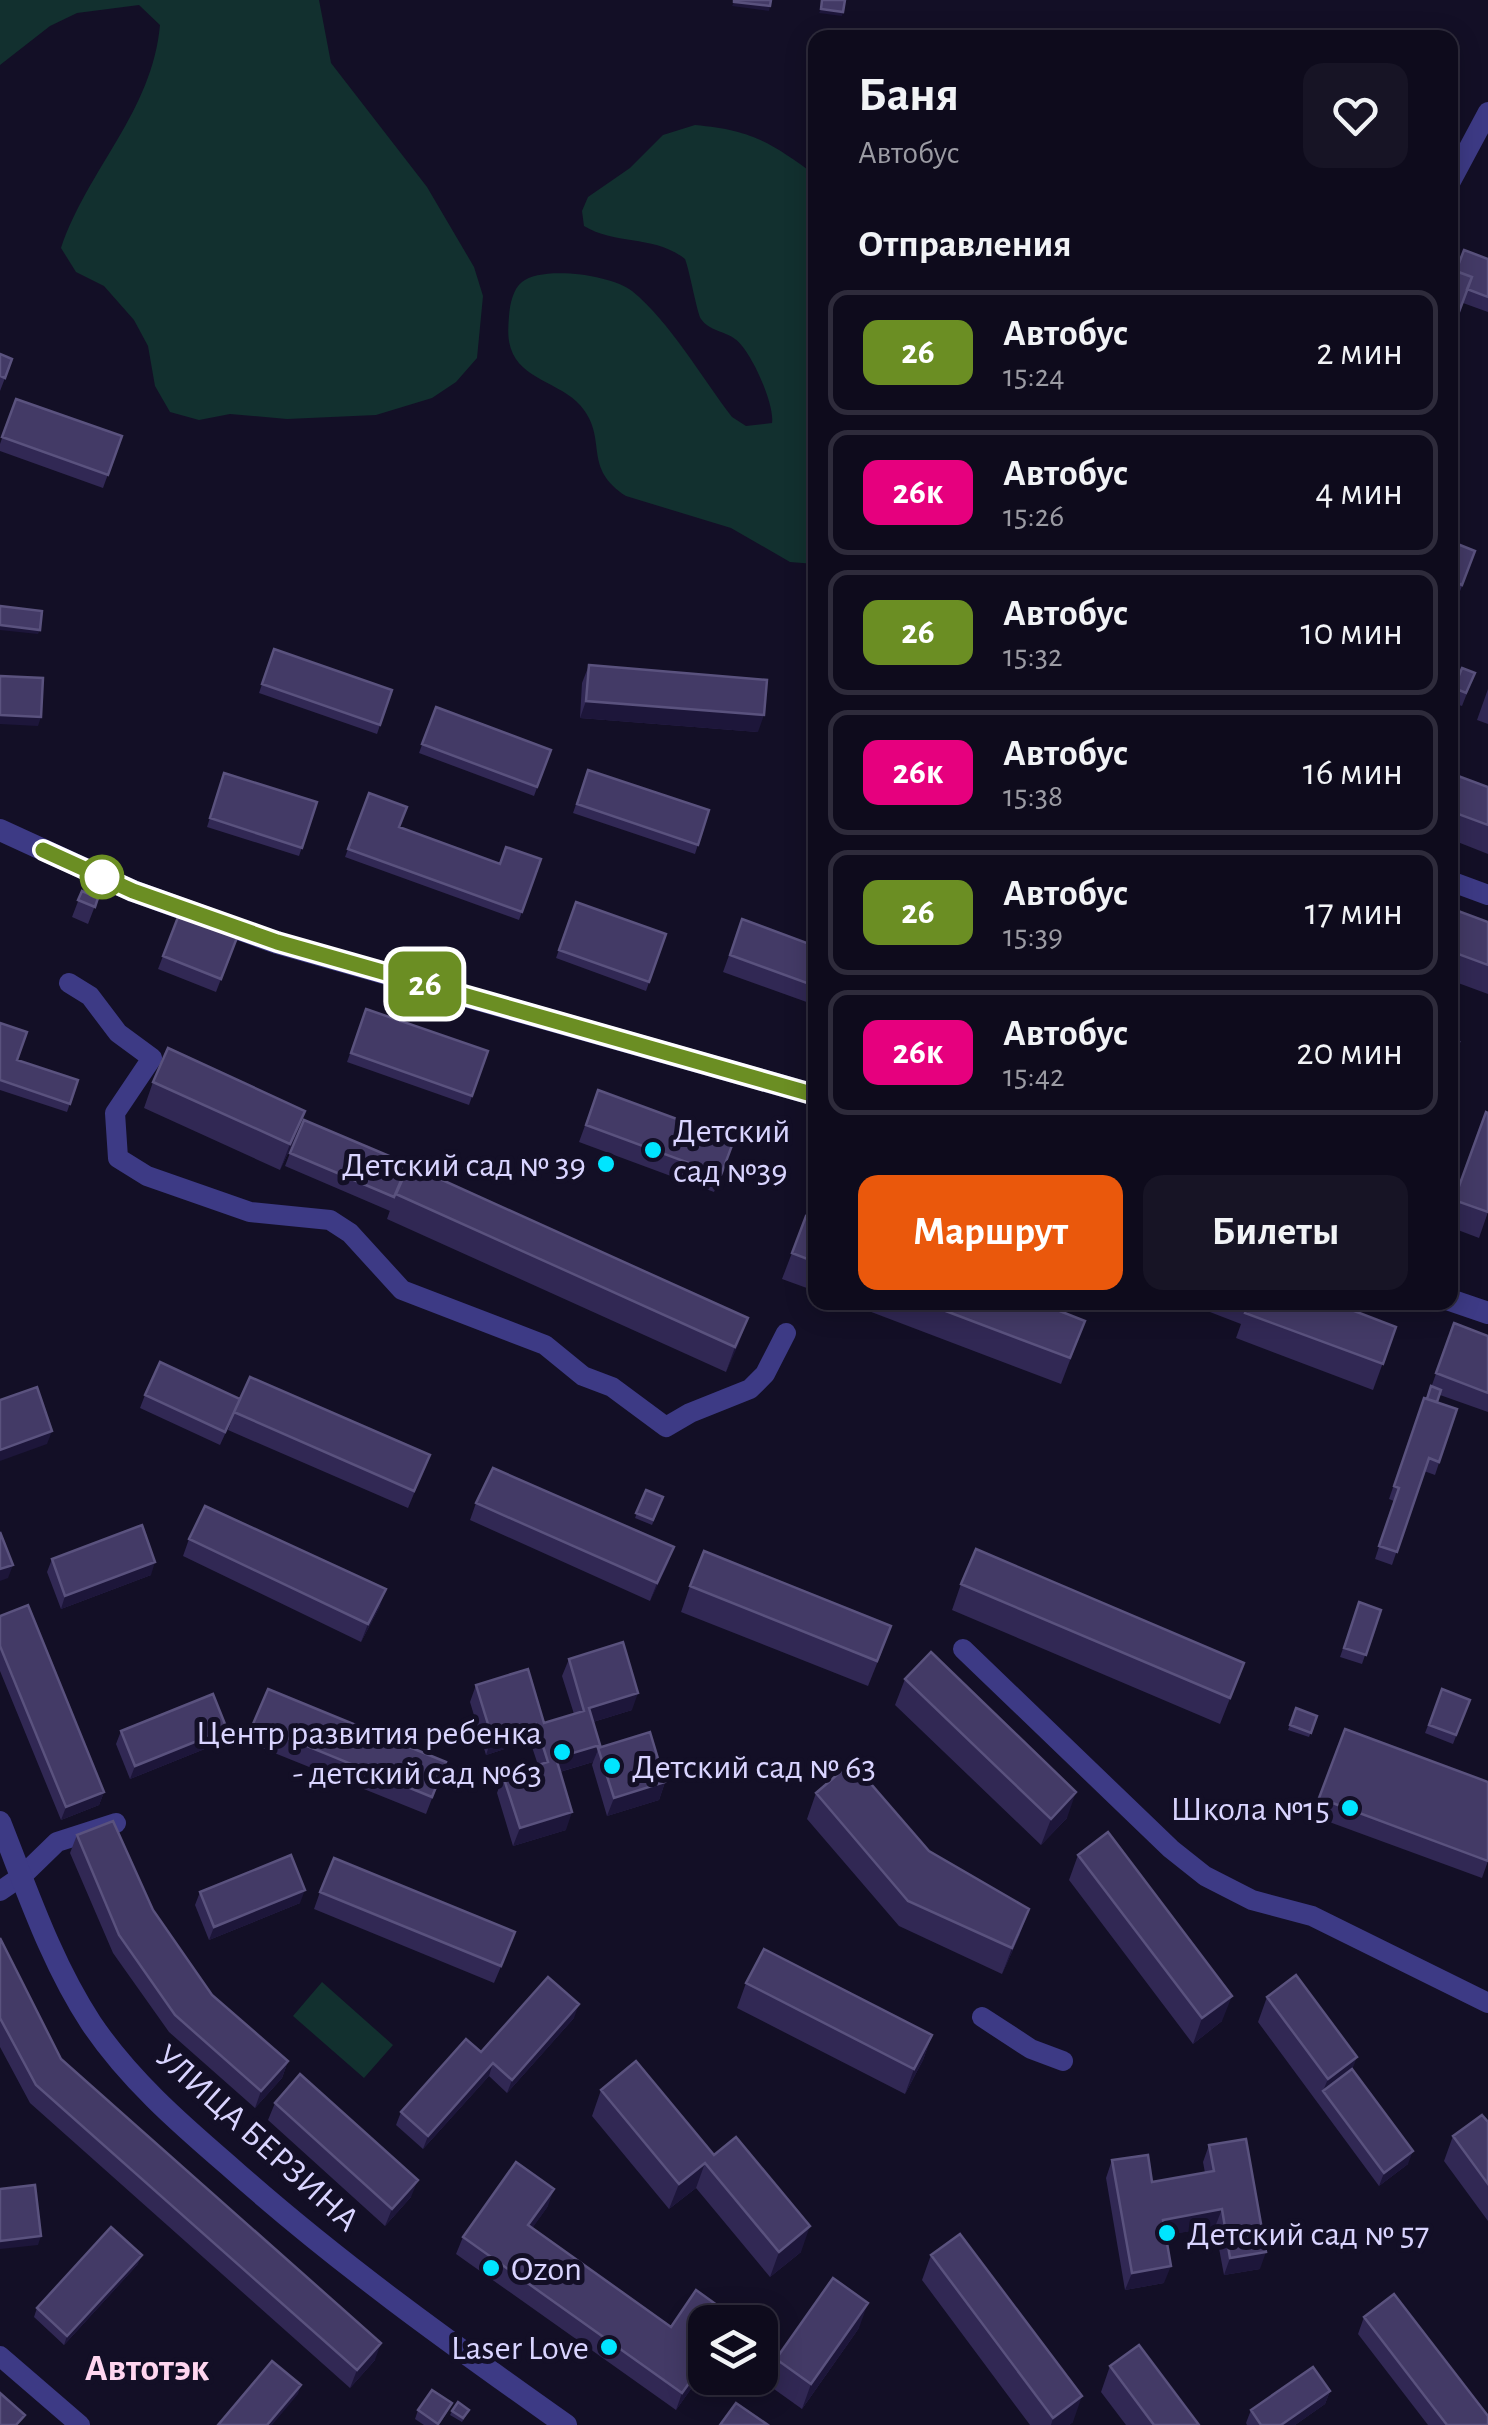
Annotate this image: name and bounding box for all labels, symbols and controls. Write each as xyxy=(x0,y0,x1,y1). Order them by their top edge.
button: heart xyxy=(1303,63,1408,168)
text: Баня xyxy=(858,72,959,120)
text: Автобус xyxy=(858,137,960,169)
text: Отправления xyxy=(858,226,1072,264)
text: Автобус xyxy=(1003,315,1128,353)
text: 2 мин xyxy=(1316,334,1403,372)
text: 26 xyxy=(901,335,935,370)
text: 15:24 xyxy=(1003,360,1065,392)
text: Автобус xyxy=(1003,455,1128,493)
text: 4 мин xyxy=(1315,474,1403,512)
text: 26к xyxy=(893,475,943,510)
text: 15:26 xyxy=(1003,500,1064,532)
text: Автобус xyxy=(1003,595,1128,633)
text: 10 мин xyxy=(1300,614,1403,652)
text: 26 xyxy=(901,615,935,650)
text: 15:32 xyxy=(1003,640,1062,672)
text: Автобус xyxy=(1003,735,1128,773)
text: 16 мин xyxy=(1303,754,1403,792)
text: 26к xyxy=(893,755,943,790)
text: 15:38 xyxy=(1003,780,1063,812)
unlabelled marker xyxy=(81,856,123,898)
text: Автобус xyxy=(1003,875,1128,913)
text: 17 мин xyxy=(1305,894,1403,932)
text: 26 xyxy=(901,895,935,930)
text: 15:39 xyxy=(1003,920,1063,952)
line badge: 26 xyxy=(380,952,470,1016)
text: 26 xyxy=(408,967,442,1002)
text: Автобус xyxy=(1003,1015,1128,1053)
text: 20 мин xyxy=(1296,1034,1403,1072)
text: 26к xyxy=(893,1035,943,1070)
text: 15:42 xyxy=(1003,1060,1065,1092)
place label: Детский сад №39 xyxy=(673,1114,791,1189)
marker: Детский сад №39 xyxy=(642,1139,664,1161)
place label: Детский сад № 39 xyxy=(342,1148,586,1183)
marker: Детский сад № 39 xyxy=(595,1153,617,1175)
button: Маршрут xyxy=(858,1175,1123,1290)
button: Билеты xyxy=(1143,1175,1408,1290)
place label: Центр развития ребенка - детский сад №63 xyxy=(196,1716,542,1791)
marker: Центр развития ребенка - детский сад №63 xyxy=(551,1741,573,1763)
place label: Детский сад № 63 xyxy=(632,1750,876,1785)
marker: Детский сад № 63 xyxy=(601,1755,623,1777)
place label: Школа №15 xyxy=(1170,1792,1330,1827)
marker: Школа №15 xyxy=(1339,1797,1361,1819)
street label: УЛИЦА БЕРЗИНА xyxy=(149,2038,365,2238)
place label: Детский сад № 57 xyxy=(1187,2217,1429,2252)
marker: Детский сад № 57 xyxy=(1156,2222,1178,2244)
place label: Ozon xyxy=(511,2252,582,2287)
marker: Ozon xyxy=(480,2257,502,2279)
map controls xyxy=(688,2305,778,2395)
button: layers xyxy=(688,2305,778,2395)
place label: Laser Love xyxy=(451,2331,589,2366)
marker: Laser Love xyxy=(598,2336,620,2358)
district label: Автотэк xyxy=(85,2350,209,2388)

